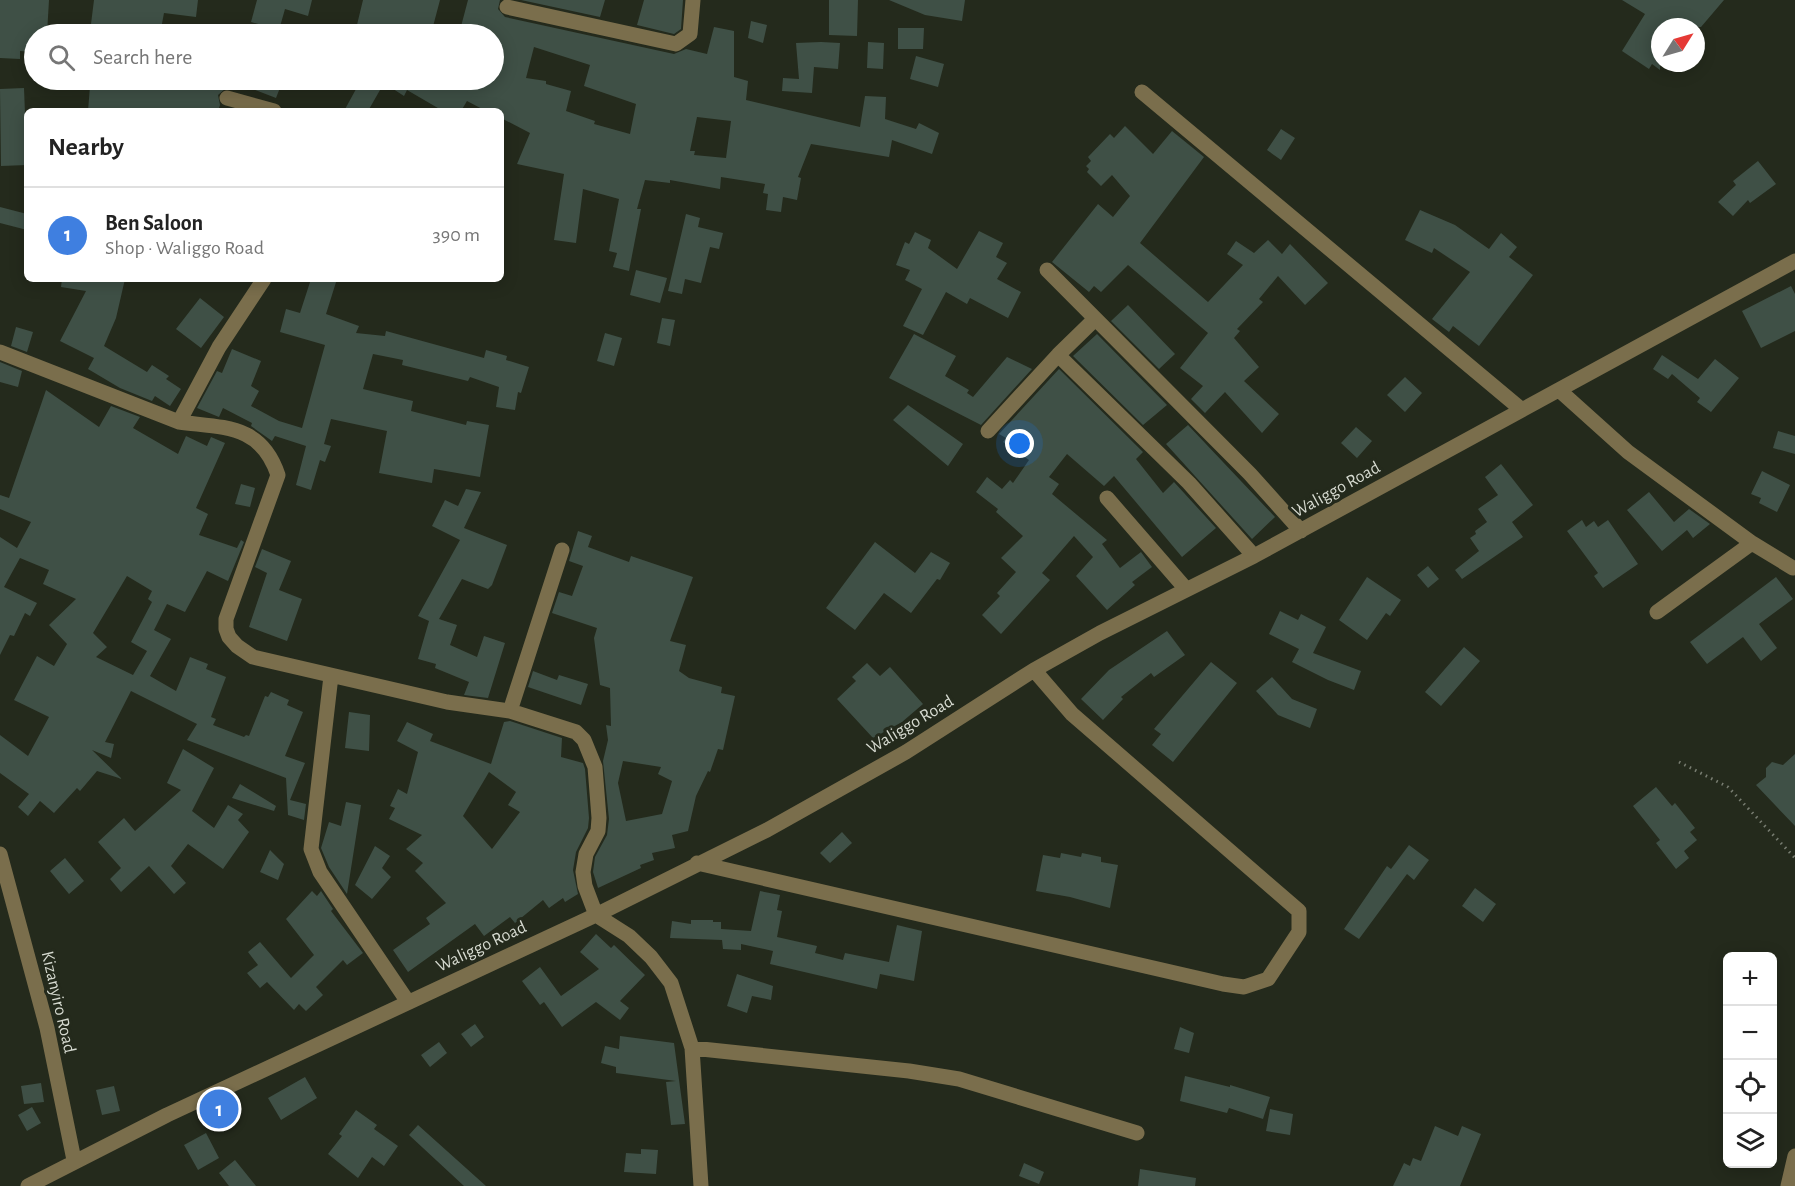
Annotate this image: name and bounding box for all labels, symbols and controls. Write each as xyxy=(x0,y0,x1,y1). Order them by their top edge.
north arrow xyxy=(1651,18,1705,72)
search box xyxy=(24,24,504,90)
icon: search xyxy=(45,41,78,74)
text: Search here xyxy=(93,46,192,68)
text: Nearby xyxy=(48,134,124,160)
text: Ben Saloon xyxy=(105,212,203,234)
text: 1 xyxy=(64,225,71,245)
text: 390 m xyxy=(433,225,480,245)
text: Shop · Waliggo Road xyxy=(105,238,264,258)
your location xyxy=(1005,429,1034,458)
street label: Waliggo Road xyxy=(1290,458,1383,521)
street label: Waliggo Road xyxy=(864,692,957,758)
street label: Waliggo Road xyxy=(433,918,529,976)
street label: Kizanyiro Road xyxy=(38,949,79,1055)
map controls xyxy=(1723,952,1777,1168)
button: + xyxy=(1723,952,1777,1006)
button: − xyxy=(1723,1006,1777,1060)
button: locate xyxy=(1723,1060,1777,1114)
pin: 1 xyxy=(200,1086,238,1132)
button: layers xyxy=(1723,1114,1777,1168)

